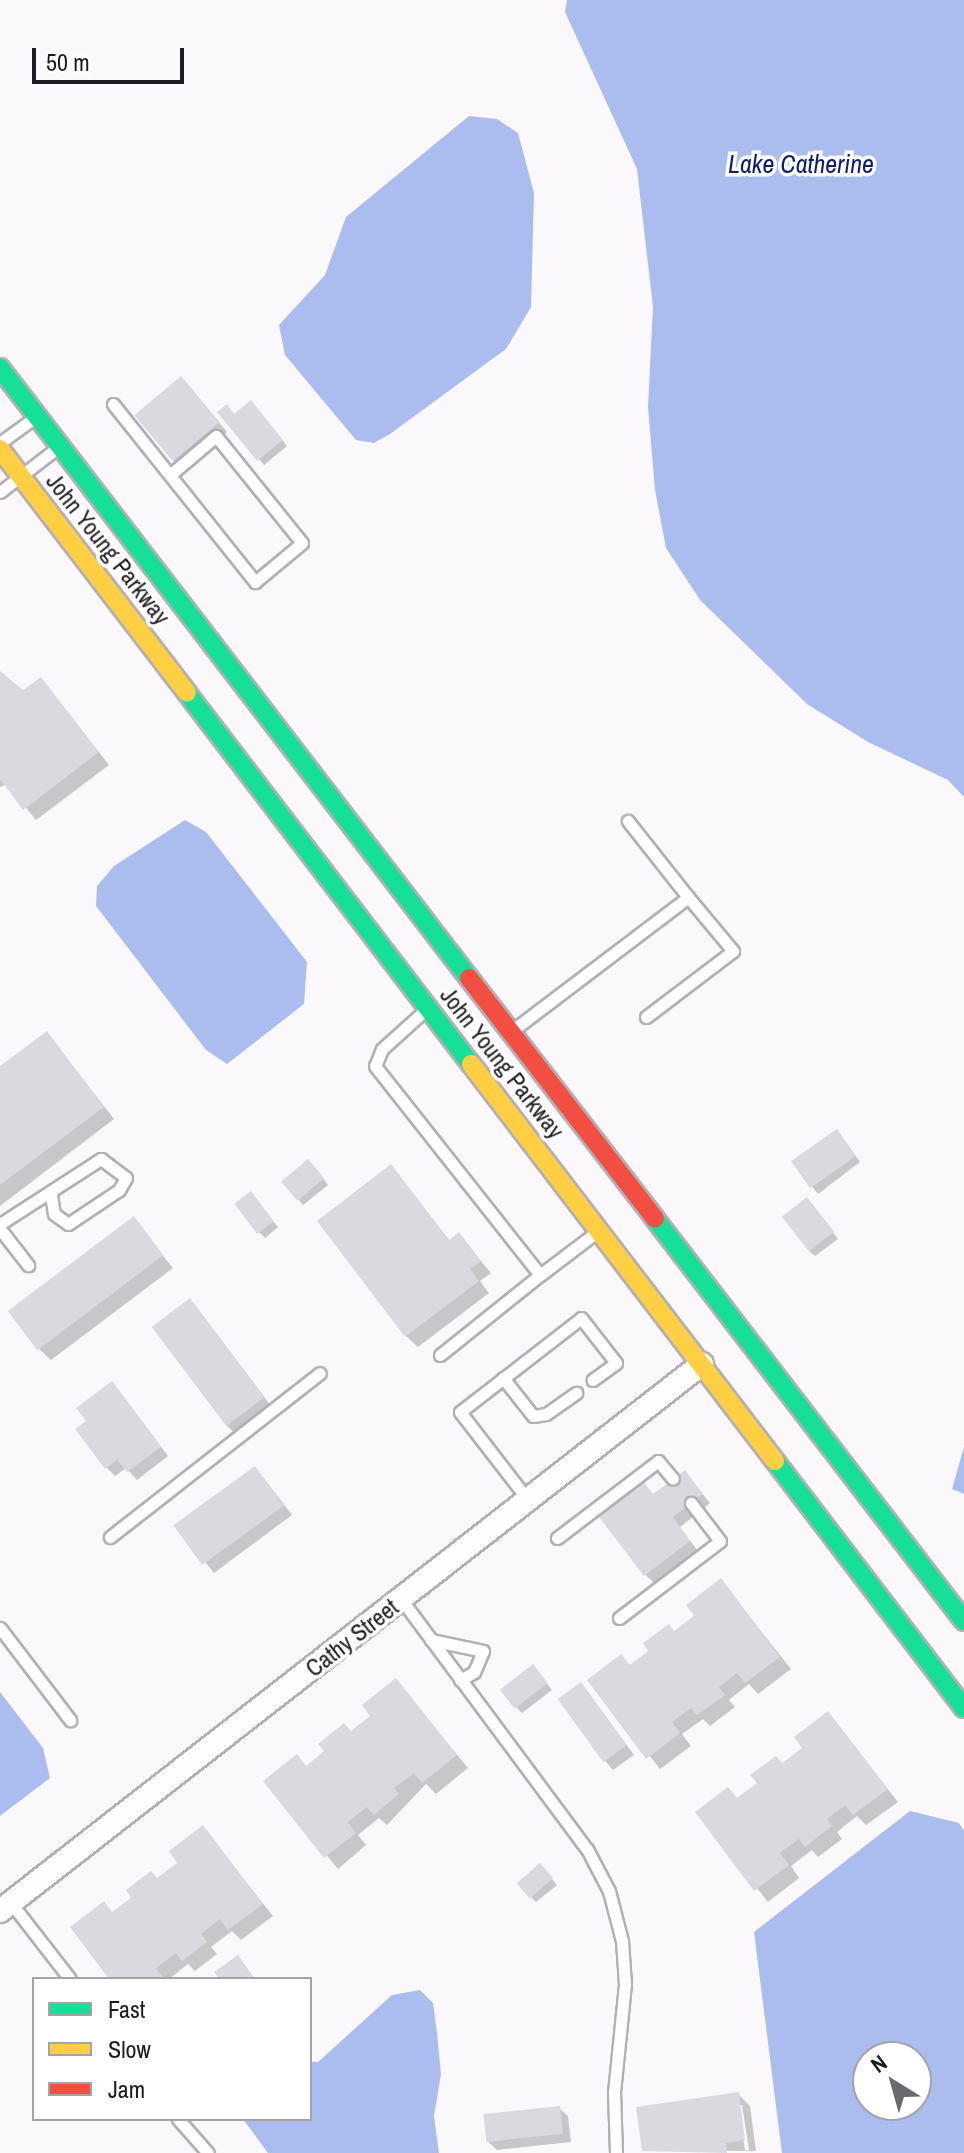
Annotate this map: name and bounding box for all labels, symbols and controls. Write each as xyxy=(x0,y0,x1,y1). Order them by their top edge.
scale bar xyxy=(36,32,188,82)
text: 50 m xyxy=(46,46,90,78)
water label: Lake Catherine xyxy=(728,148,874,180)
street label: John Young Parkway xyxy=(40,467,176,631)
street label: John Young Parkway xyxy=(434,981,570,1145)
street label: Cathy Street xyxy=(300,1593,404,1683)
legend xyxy=(32,1977,312,2121)
text: Fast xyxy=(108,1993,145,2025)
text: Slow xyxy=(108,2033,151,2065)
north arrow xyxy=(852,2041,932,2121)
text: N xyxy=(865,2048,893,2079)
text: Jam xyxy=(108,2073,145,2105)

